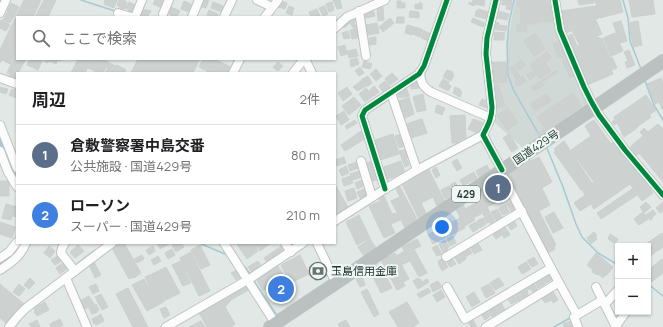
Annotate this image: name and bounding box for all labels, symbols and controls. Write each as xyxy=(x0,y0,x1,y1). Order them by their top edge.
search box xyxy=(16,16,336,60)
icon: search xyxy=(30,27,52,49)
text: ここで検索 xyxy=(62,28,137,49)
text: 周辺 xyxy=(32,88,66,111)
text: 2件 xyxy=(300,90,320,108)
street label: 国道429号 xyxy=(510,126,562,168)
text: 倉敷警察署中島交番 xyxy=(70,135,205,156)
text: 1 xyxy=(42,146,48,164)
text: 80 m xyxy=(291,146,320,164)
text: 公共施設 · 国道429号 xyxy=(70,157,192,175)
pin: 1 xyxy=(485,173,511,203)
road number: 429 xyxy=(452,186,480,202)
text: ローソン xyxy=(70,195,130,216)
text: 2 xyxy=(41,206,49,224)
text: 210 m xyxy=(286,206,320,224)
text: スーパー · 国道429号 xyxy=(70,217,192,235)
your location xyxy=(432,217,452,237)
map controls xyxy=(615,243,651,315)
button: + xyxy=(615,243,651,279)
bank icon: 玉島信用金庫 xyxy=(308,261,328,281)
place label: 玉島信用金庫 xyxy=(331,263,397,278)
pin: 2 xyxy=(268,274,294,304)
button: − xyxy=(615,279,651,315)

